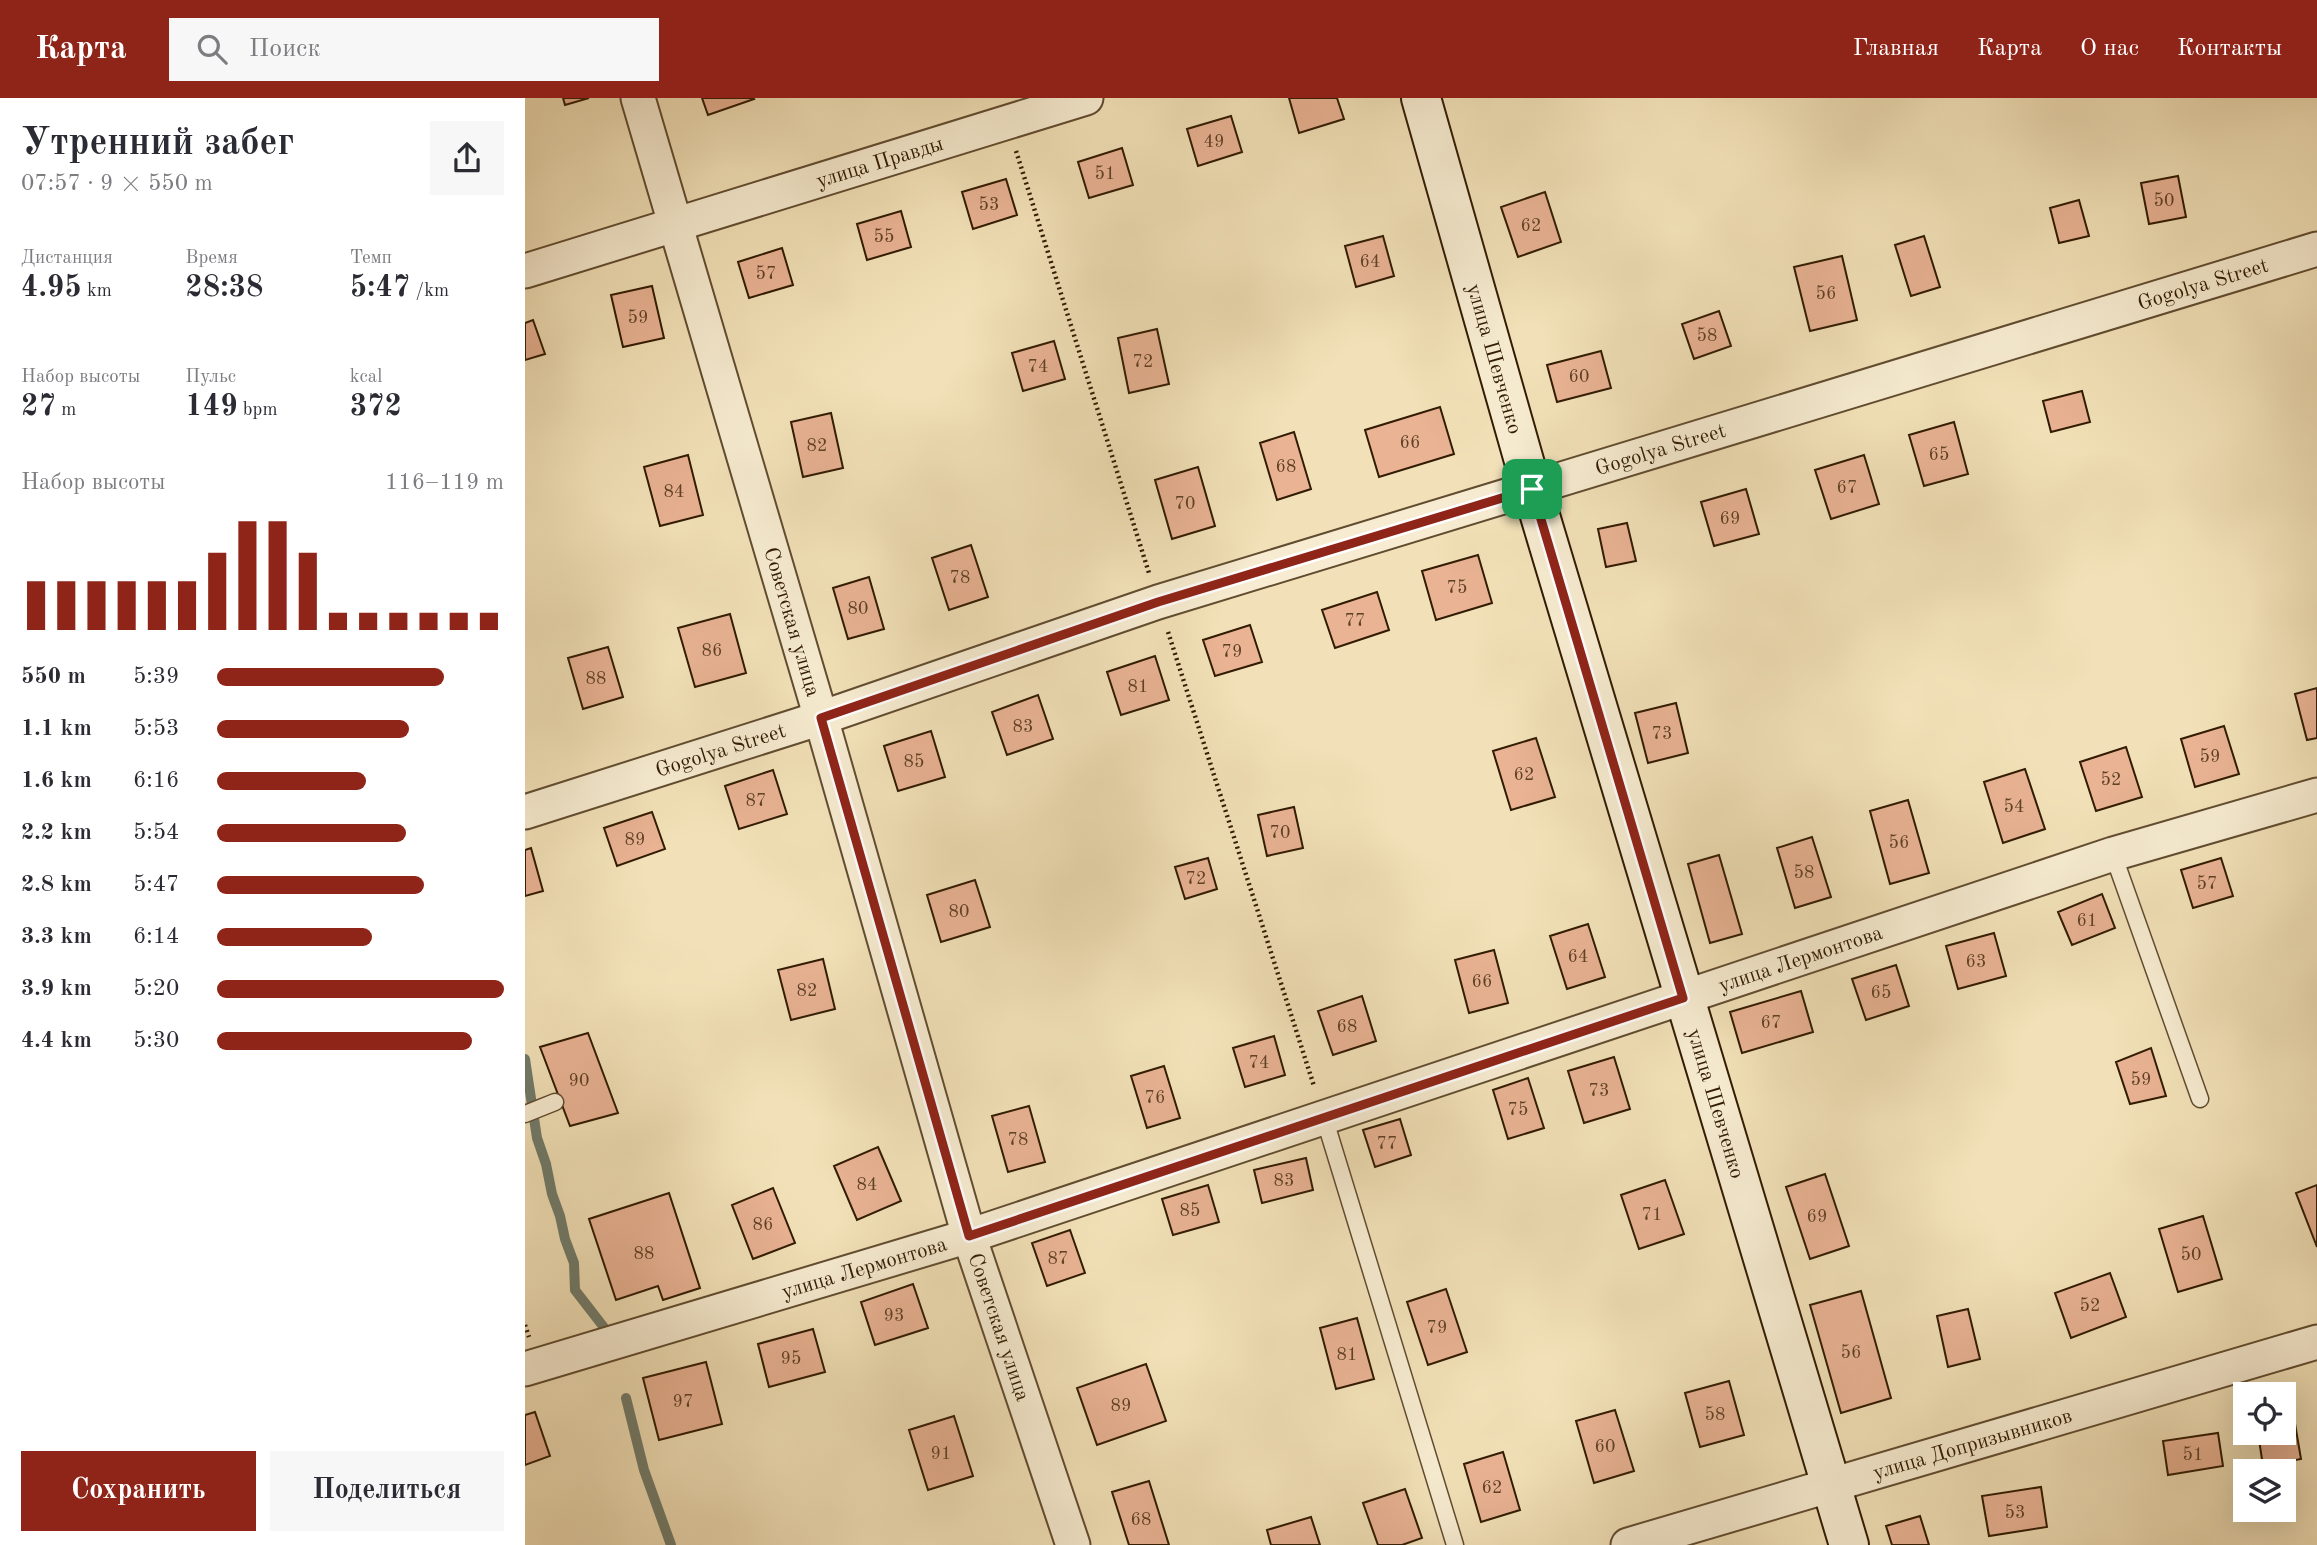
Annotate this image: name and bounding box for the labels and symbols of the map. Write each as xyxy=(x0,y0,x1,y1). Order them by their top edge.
house number: 49 xyxy=(1204,133,1224,151)
street label: улица Правды xyxy=(814,134,946,193)
house number: 51 xyxy=(1095,165,1115,183)
house number: 50 xyxy=(2154,192,2174,210)
house number: 53 xyxy=(979,196,999,214)
house number: 62 xyxy=(1521,217,1541,235)
house number: 55 xyxy=(874,228,894,246)
house number: 64 xyxy=(1360,253,1380,271)
street label: Gogolya Street xyxy=(2135,255,2271,315)
house number: 57 xyxy=(756,265,776,283)
street label: улица Шевченко xyxy=(1462,282,1525,437)
house number: 56 xyxy=(1816,285,1836,303)
house number: 59 xyxy=(628,309,648,327)
house number: 58 xyxy=(1697,327,1717,345)
house number: 72 xyxy=(1133,353,1153,371)
house number: 74 xyxy=(1028,358,1048,376)
house number: 60 xyxy=(1569,368,1589,386)
street label: Gogolya Street xyxy=(1593,421,1729,480)
house number: 66 xyxy=(1400,434,1420,452)
house number: 82 xyxy=(807,437,827,455)
house number: 65 xyxy=(1929,446,1949,464)
house number: 68 xyxy=(1276,458,1296,476)
pin xyxy=(1502,459,1562,519)
house number: 67 xyxy=(1837,479,1857,497)
house number: 84 xyxy=(664,483,684,501)
house number: 70 xyxy=(1175,495,1195,513)
house number: 69 xyxy=(1720,510,1740,528)
street label: Советская улица xyxy=(759,545,823,699)
house number: 78 xyxy=(950,569,970,587)
house number: 75 xyxy=(1447,579,1467,597)
house number: 80 xyxy=(848,600,868,618)
house number: 77 xyxy=(1345,612,1365,630)
house number: 86 xyxy=(702,642,722,660)
house number: 79 xyxy=(1222,643,1242,661)
house number: 88 xyxy=(586,670,606,688)
house number: 81 xyxy=(1128,678,1148,696)
house number: 83 xyxy=(1013,718,1033,736)
street label: Gogolya Street xyxy=(653,721,789,782)
house number: 73 xyxy=(1652,725,1672,743)
house number: 59 xyxy=(2200,748,2220,766)
house number: 85 xyxy=(904,753,924,771)
house number: 62 xyxy=(1514,766,1534,784)
house number: 52 xyxy=(2101,771,2121,789)
house number: 87 xyxy=(746,792,766,810)
house number: 54 xyxy=(2004,798,2024,816)
house number: 70 xyxy=(1270,824,1290,842)
house number: 89 xyxy=(625,831,645,849)
house number: 56 xyxy=(1889,834,1909,852)
house number: 58 xyxy=(1794,864,1814,882)
house number: 72 xyxy=(1186,870,1206,888)
house number: 57 xyxy=(2197,875,2217,893)
house number: 80 xyxy=(949,903,969,921)
house number: 61 xyxy=(2077,912,2097,930)
street label: улица Лермонтова xyxy=(1716,923,1885,997)
house number: 64 xyxy=(1568,948,1588,966)
house number: 63 xyxy=(1966,953,1986,971)
house number: 66 xyxy=(1472,973,1492,991)
house number: 82 xyxy=(797,982,817,1000)
house number: 65 xyxy=(1871,984,1891,1002)
house number: 67 xyxy=(1761,1014,1781,1032)
house number: 68 xyxy=(1337,1018,1357,1036)
street label: улица Шевченко xyxy=(1683,1027,1747,1181)
house number: 74 xyxy=(1249,1054,1269,1072)
house number: 59 xyxy=(2131,1071,2151,1089)
house number: 90 xyxy=(569,1072,589,1090)
house number: 73 xyxy=(1589,1082,1609,1100)
house number: 76 xyxy=(1145,1089,1165,1107)
house number: 75 xyxy=(1508,1101,1528,1119)
house number: 78 xyxy=(1008,1131,1028,1149)
house number: 77 xyxy=(1377,1135,1397,1153)
house number: 83 xyxy=(1274,1172,1294,1190)
house number: 84 xyxy=(857,1176,877,1194)
house number: 85 xyxy=(1180,1202,1200,1220)
house number: 71 xyxy=(1642,1206,1662,1224)
house number: 69 xyxy=(1807,1208,1827,1226)
house number: 86 xyxy=(753,1216,773,1234)
street label: улица Лермонтова xyxy=(779,1234,950,1304)
house number: 88 xyxy=(634,1245,654,1263)
house number: 50 xyxy=(2181,1246,2201,1264)
house number: 87 xyxy=(1048,1250,1068,1268)
street label: Советская улица xyxy=(963,1251,1033,1404)
house number: 52 xyxy=(2080,1297,2100,1315)
house number: 93 xyxy=(884,1307,904,1325)
house number: 79 xyxy=(1427,1319,1447,1337)
house number: 56 xyxy=(1841,1344,1861,1362)
house number: 81 xyxy=(1337,1346,1357,1364)
house number: 95 xyxy=(781,1350,801,1368)
house number: 97 xyxy=(673,1393,693,1411)
house number: 89 xyxy=(1111,1397,1131,1415)
house number: 58 xyxy=(1705,1406,1725,1424)
street label: улица Допризывников xyxy=(1871,1406,2075,1484)
house number: 60 xyxy=(1595,1438,1615,1456)
house number: 91 xyxy=(931,1445,951,1463)
house number: 51 xyxy=(2183,1446,2203,1464)
house number: 62 xyxy=(1482,1479,1502,1497)
house number: 53 xyxy=(2005,1504,2025,1522)
house number: 68 xyxy=(1131,1511,1151,1529)

